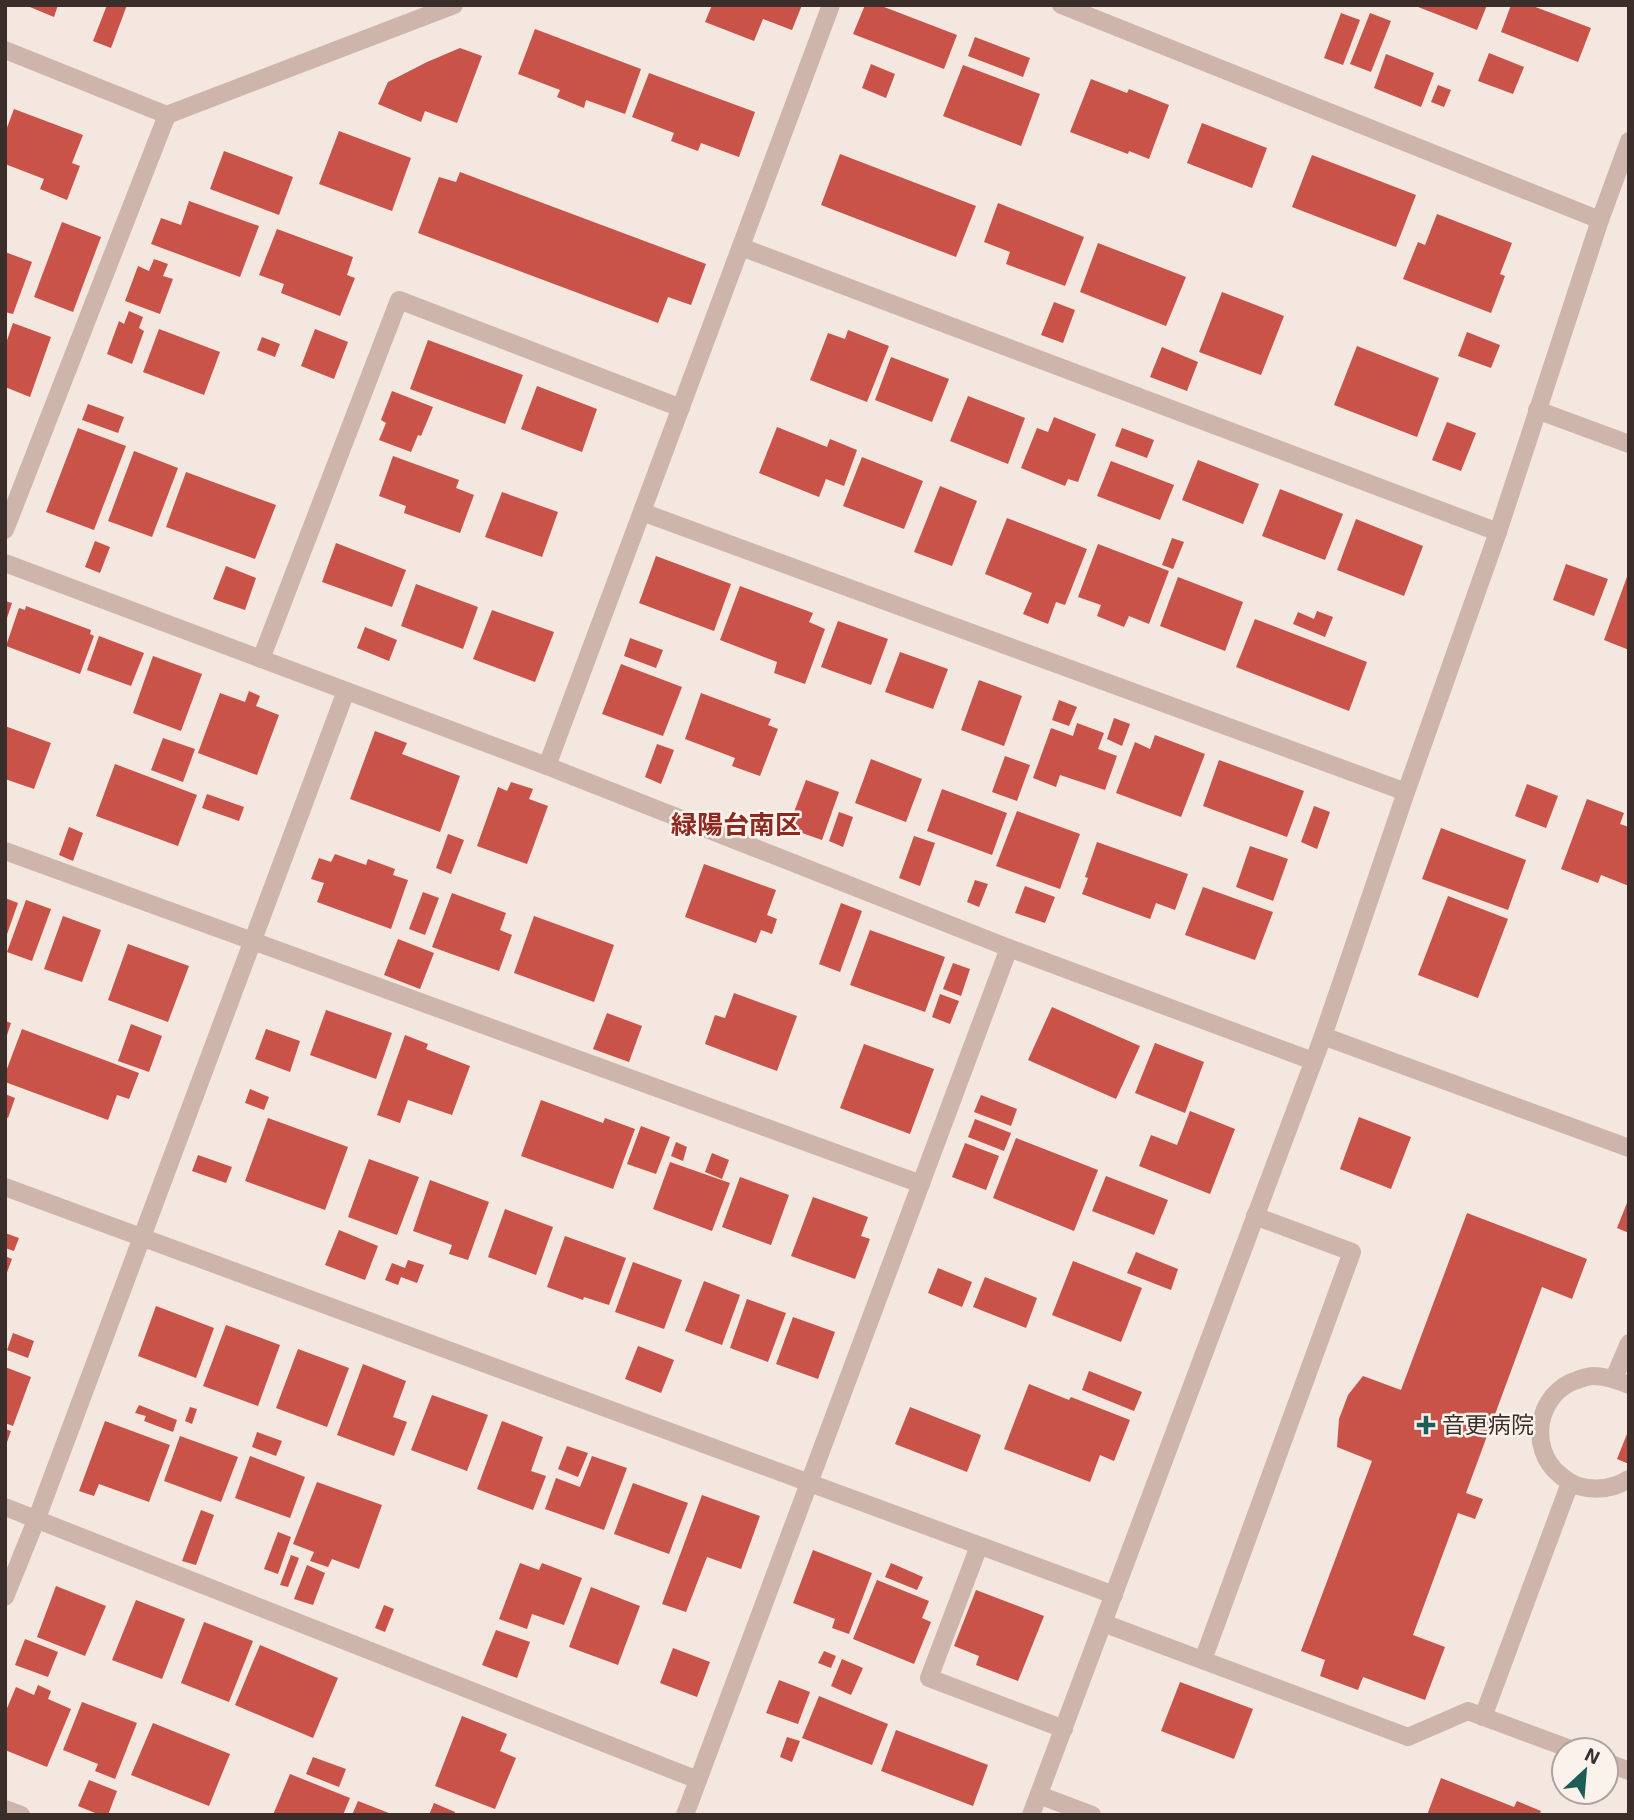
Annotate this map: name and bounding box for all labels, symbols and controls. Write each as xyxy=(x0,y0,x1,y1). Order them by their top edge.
district label: 緑陽台南区 xyxy=(671,808,801,839)
place label: 音更病院 xyxy=(1442,1410,1534,1438)
marker: 音更病院 xyxy=(1416,1415,1436,1435)
north arrow xyxy=(1550,1736,1620,1806)
text: N xyxy=(1581,1742,1604,1769)

